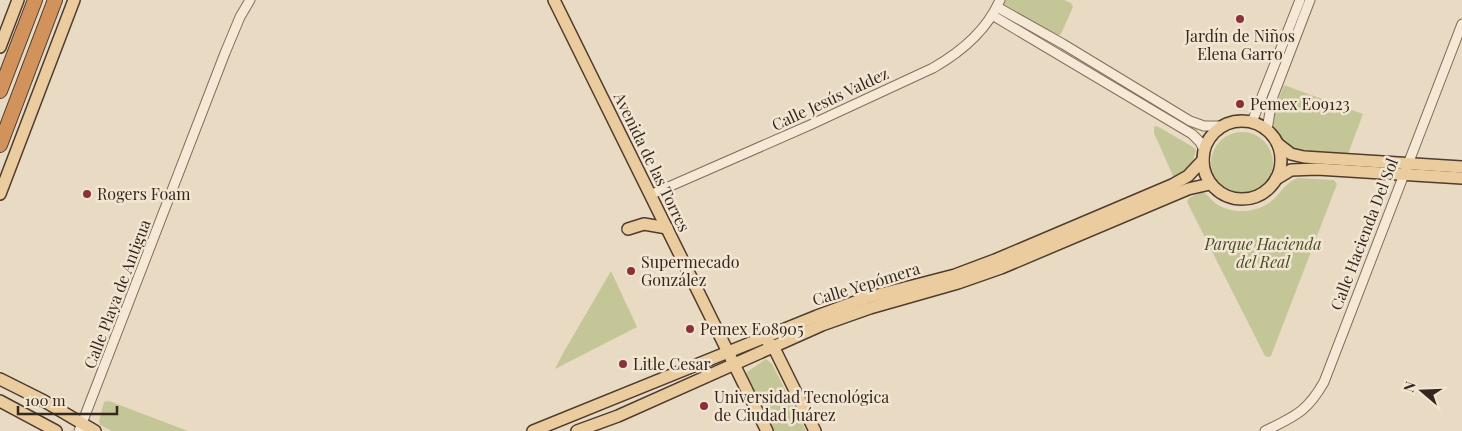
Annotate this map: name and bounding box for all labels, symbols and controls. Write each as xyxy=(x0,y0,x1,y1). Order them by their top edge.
marker: Jardín de Niños Elena Garro xyxy=(1234,13,1246,25)
place label: Jardín de Niños Elena Garro xyxy=(1184,25,1295,64)
street label: Calle Jesús Valdez xyxy=(768,62,892,135)
street label: Avenida de las Torres xyxy=(609,88,695,235)
place label: Pemex E09123 xyxy=(1250,93,1350,114)
marker: Pemex E09123 xyxy=(1234,98,1246,110)
street label: Calle Hacienda Del Sol xyxy=(1325,154,1402,313)
place label: Rogers Foam xyxy=(97,183,190,204)
marker: Rogers Foam xyxy=(81,188,93,200)
street label: Calle Playa de Antigua xyxy=(78,216,155,371)
park label: Parque Hacienda del Real xyxy=(1203,233,1322,272)
place label: Supermecado González xyxy=(641,251,740,290)
street label: Calle Yepómera xyxy=(809,257,922,310)
marker: Supermecado González xyxy=(625,265,637,277)
place label: Pemex E08905 xyxy=(700,318,804,339)
marker: Pemex E08905 xyxy=(684,323,696,335)
place label: Litle Cesar xyxy=(633,353,711,374)
marker: Litle Cesar xyxy=(617,358,629,370)
north arrow xyxy=(1397,366,1447,416)
text: N xyxy=(1399,379,1420,394)
scale bar xyxy=(18,384,116,416)
place label: Universidad Tecnológica de Ciudad Juárez xyxy=(714,386,889,425)
text: 100 m xyxy=(25,390,66,410)
marker: Universidad Tecnológica de Ciudad Juárez xyxy=(698,400,710,412)

